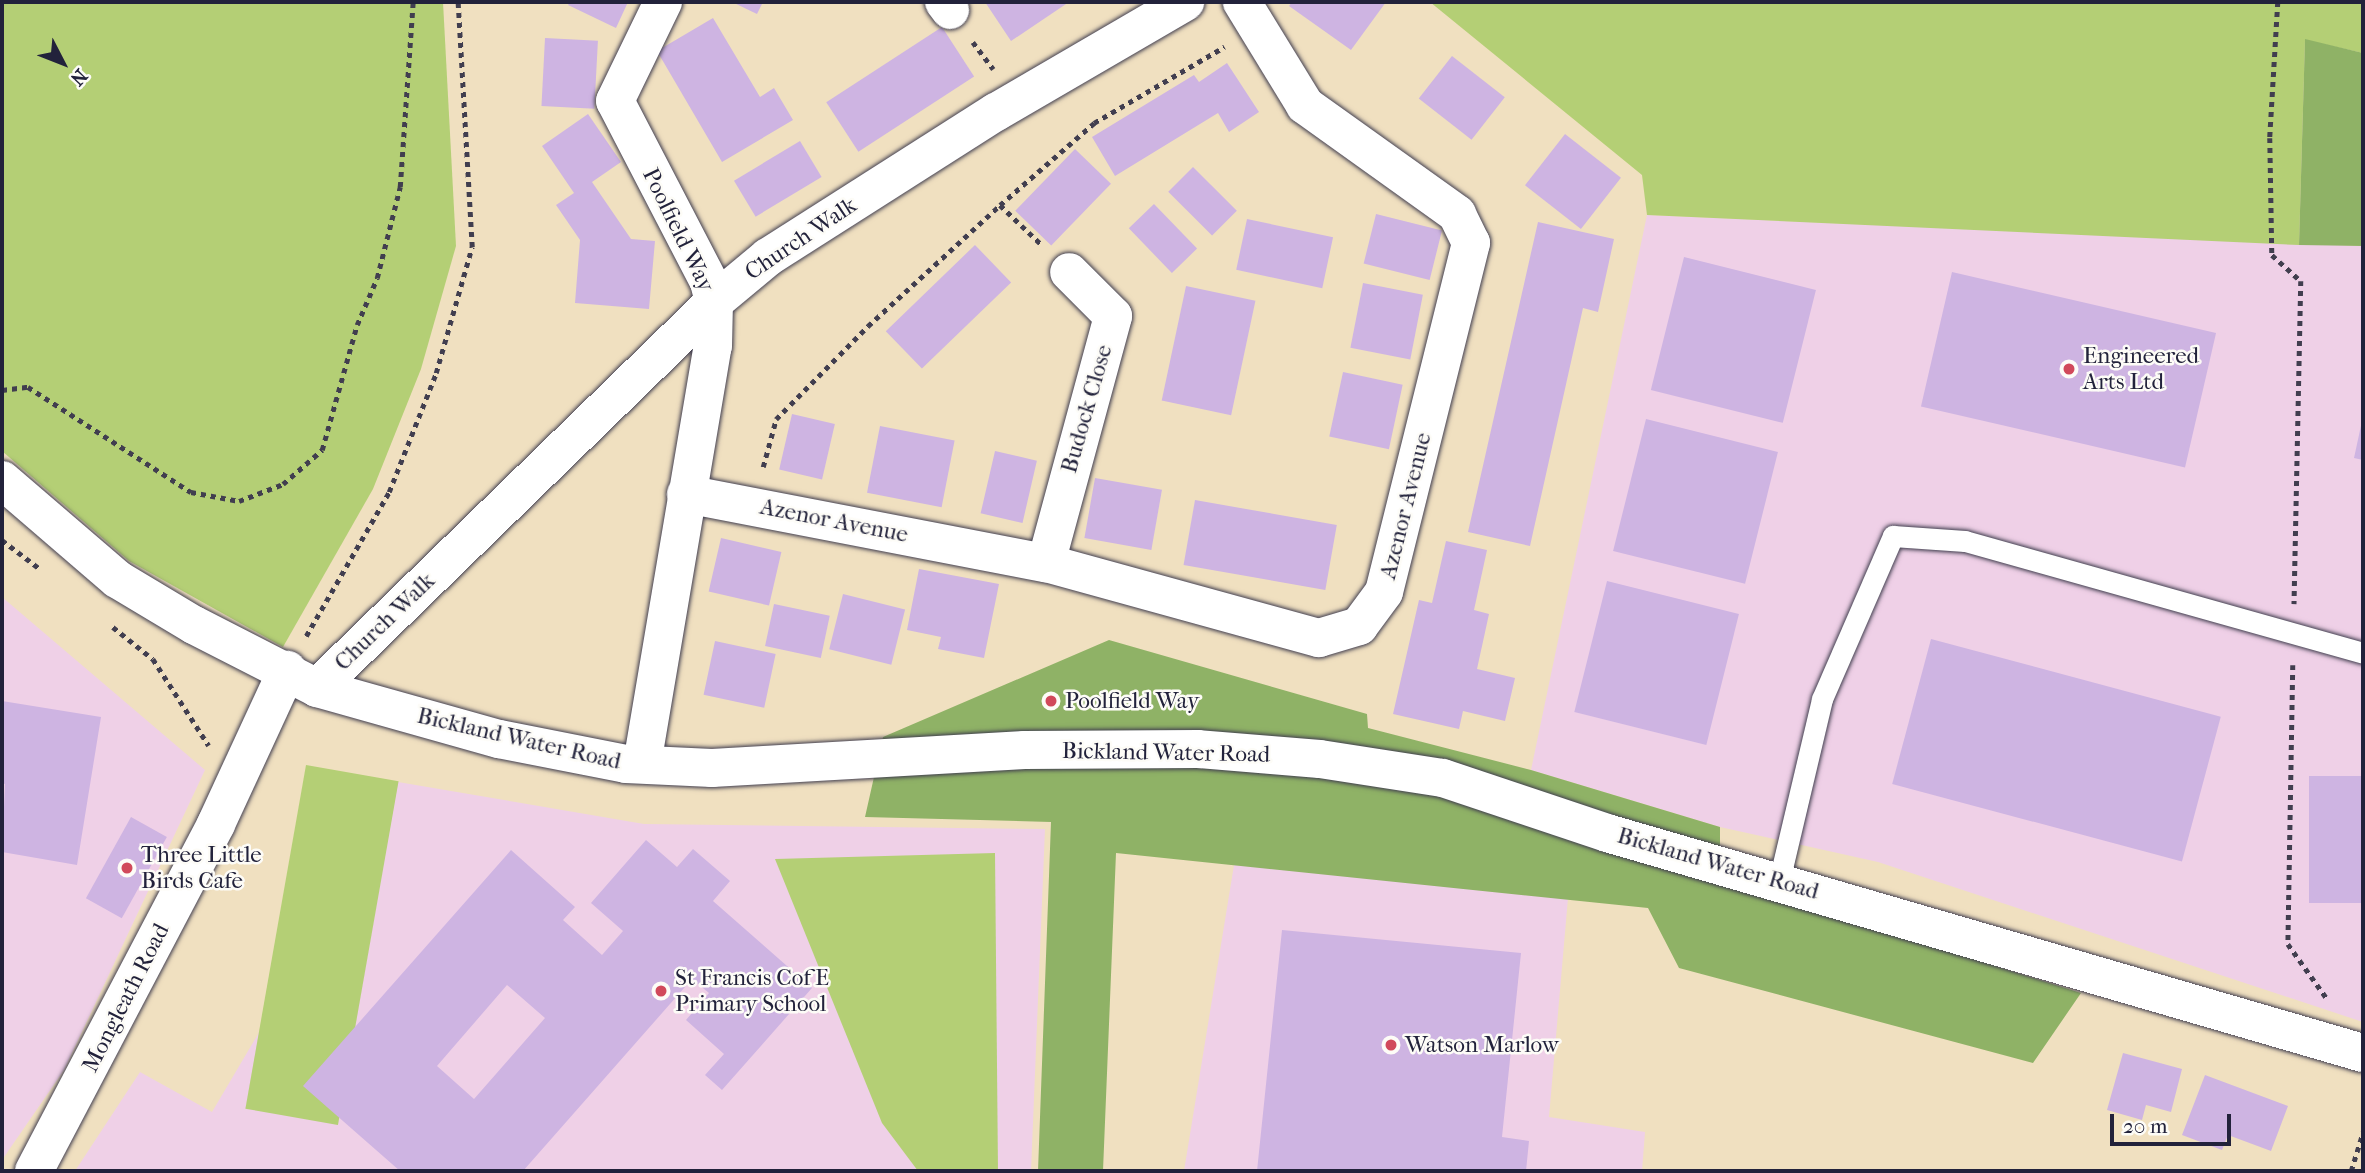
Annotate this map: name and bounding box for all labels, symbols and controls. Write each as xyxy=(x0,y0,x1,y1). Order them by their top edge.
north arrow xyxy=(28,28,98,98)
text: N xyxy=(66,64,92,90)
street label: Poolfield Way xyxy=(636,164,720,296)
street label: Church Walk xyxy=(740,192,862,286)
street label: Budock Close xyxy=(1056,342,1118,476)
place label: Engineered Arts Ltd xyxy=(2083,342,2199,396)
marker: Engineered Arts Ltd xyxy=(2061,361,2077,377)
street label: Azenor Avenue xyxy=(1374,430,1438,582)
street label: Azenor Avenue xyxy=(758,493,910,549)
street label: Church Walk xyxy=(329,567,441,677)
place label: Poolfield Way xyxy=(1065,687,1199,715)
marker: Poolfield Way xyxy=(1043,693,1059,709)
street label: Bickland Water Road xyxy=(414,702,624,776)
street label: Bickland Water Road xyxy=(1062,737,1270,769)
street label: Bickland Water Road xyxy=(1614,822,1822,906)
place label: Three Little Birds Cafe xyxy=(141,841,262,895)
marker: Three Little Birds Cafe xyxy=(119,860,135,876)
street label: Mongleath Road xyxy=(77,919,175,1077)
place label: St Francis CofE Primary School xyxy=(675,964,829,1018)
marker: St Francis CofE Primary School xyxy=(653,983,669,999)
place label: Watson Marlow xyxy=(1405,1031,1559,1059)
marker: Watson Marlow xyxy=(1383,1037,1399,1053)
scale bar xyxy=(2113,1100,2234,1144)
text: 20 m xyxy=(2123,1114,2167,1138)

